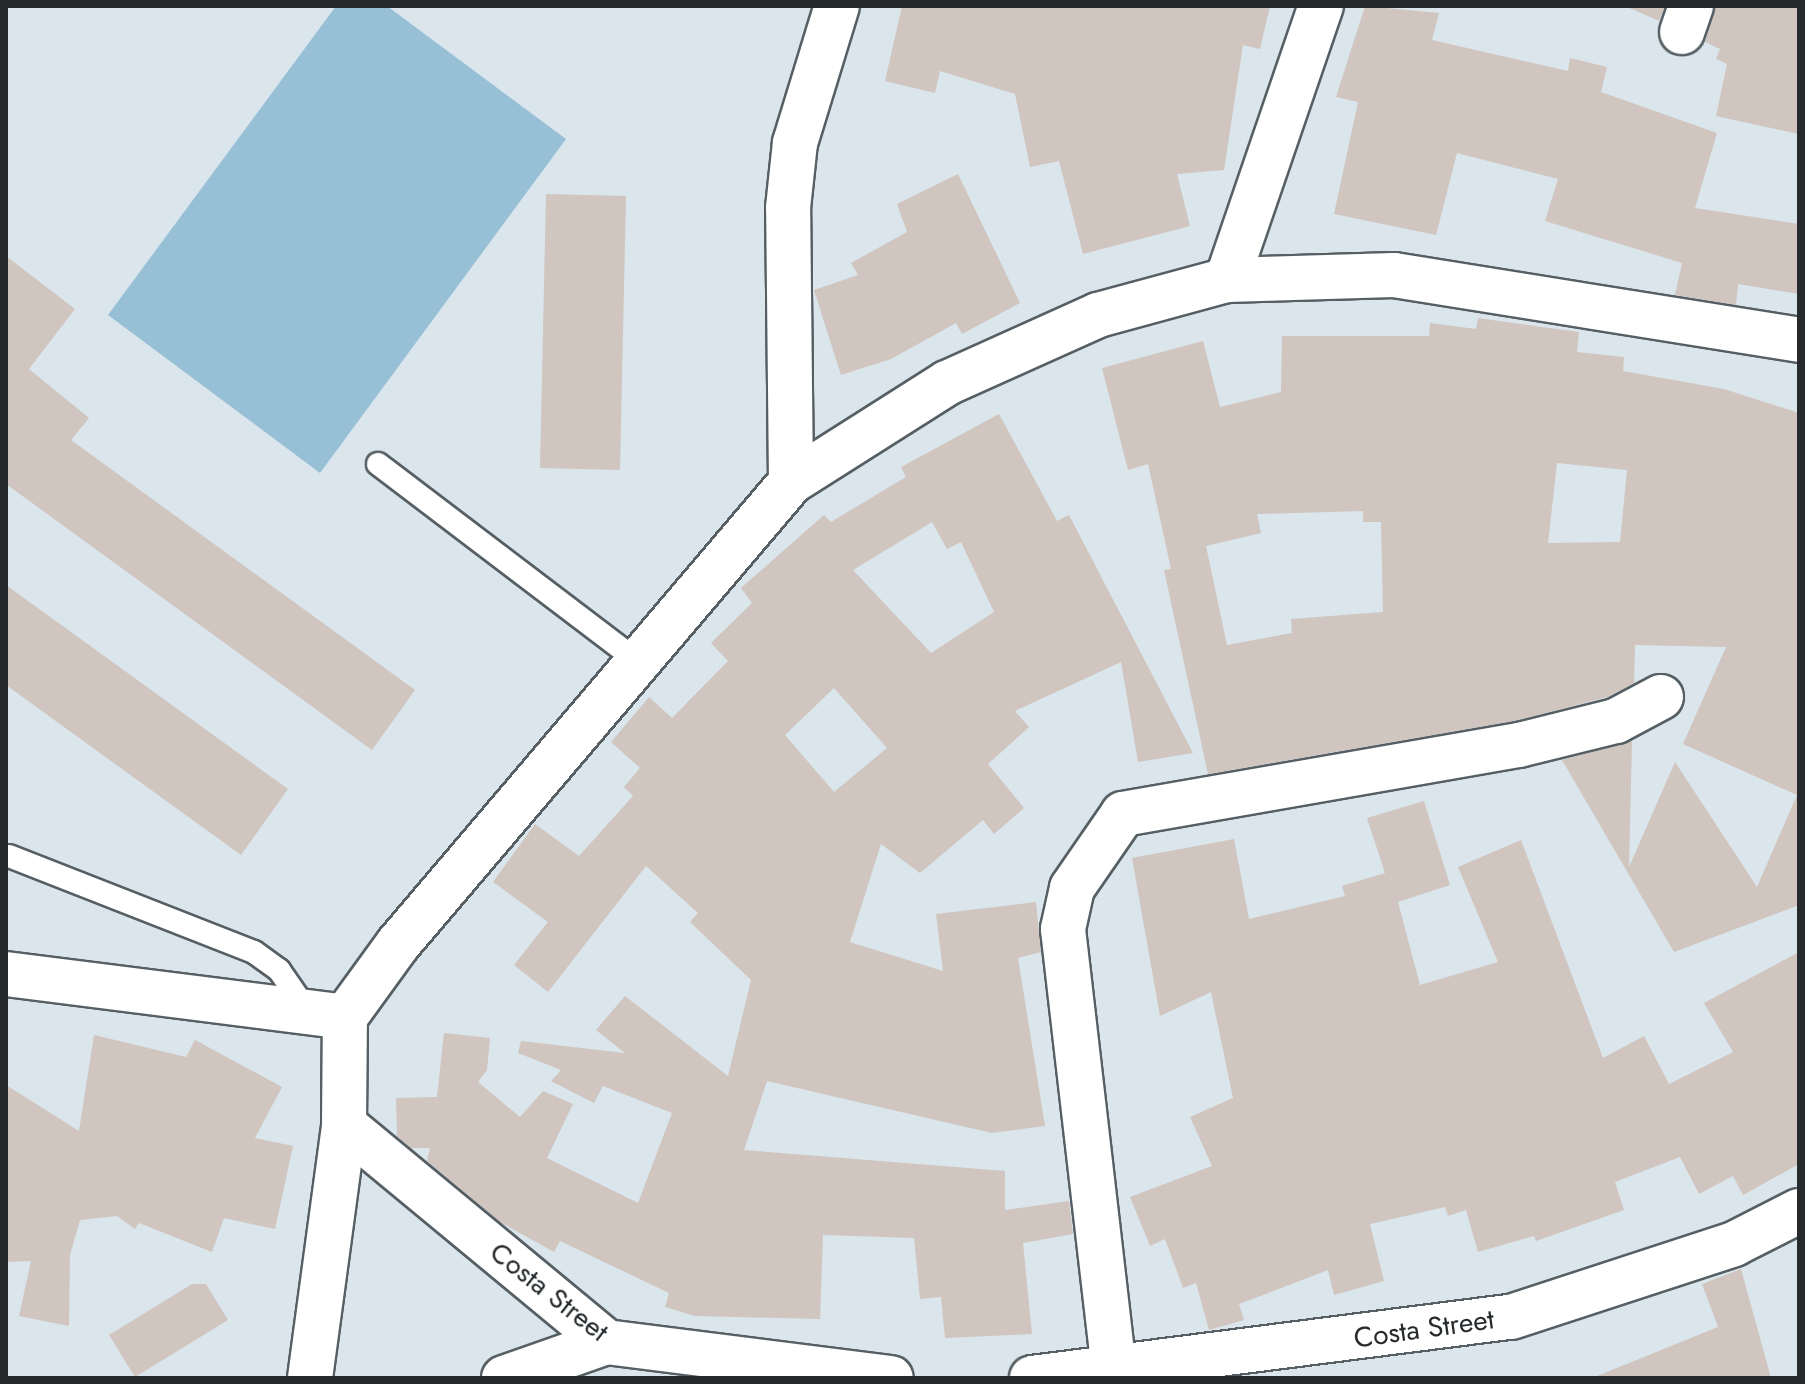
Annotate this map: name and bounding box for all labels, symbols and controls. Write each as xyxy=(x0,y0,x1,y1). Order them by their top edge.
street label: Costa Street xyxy=(483,1235,615,1349)
street label: Costa Street xyxy=(1352,1303,1496,1355)

